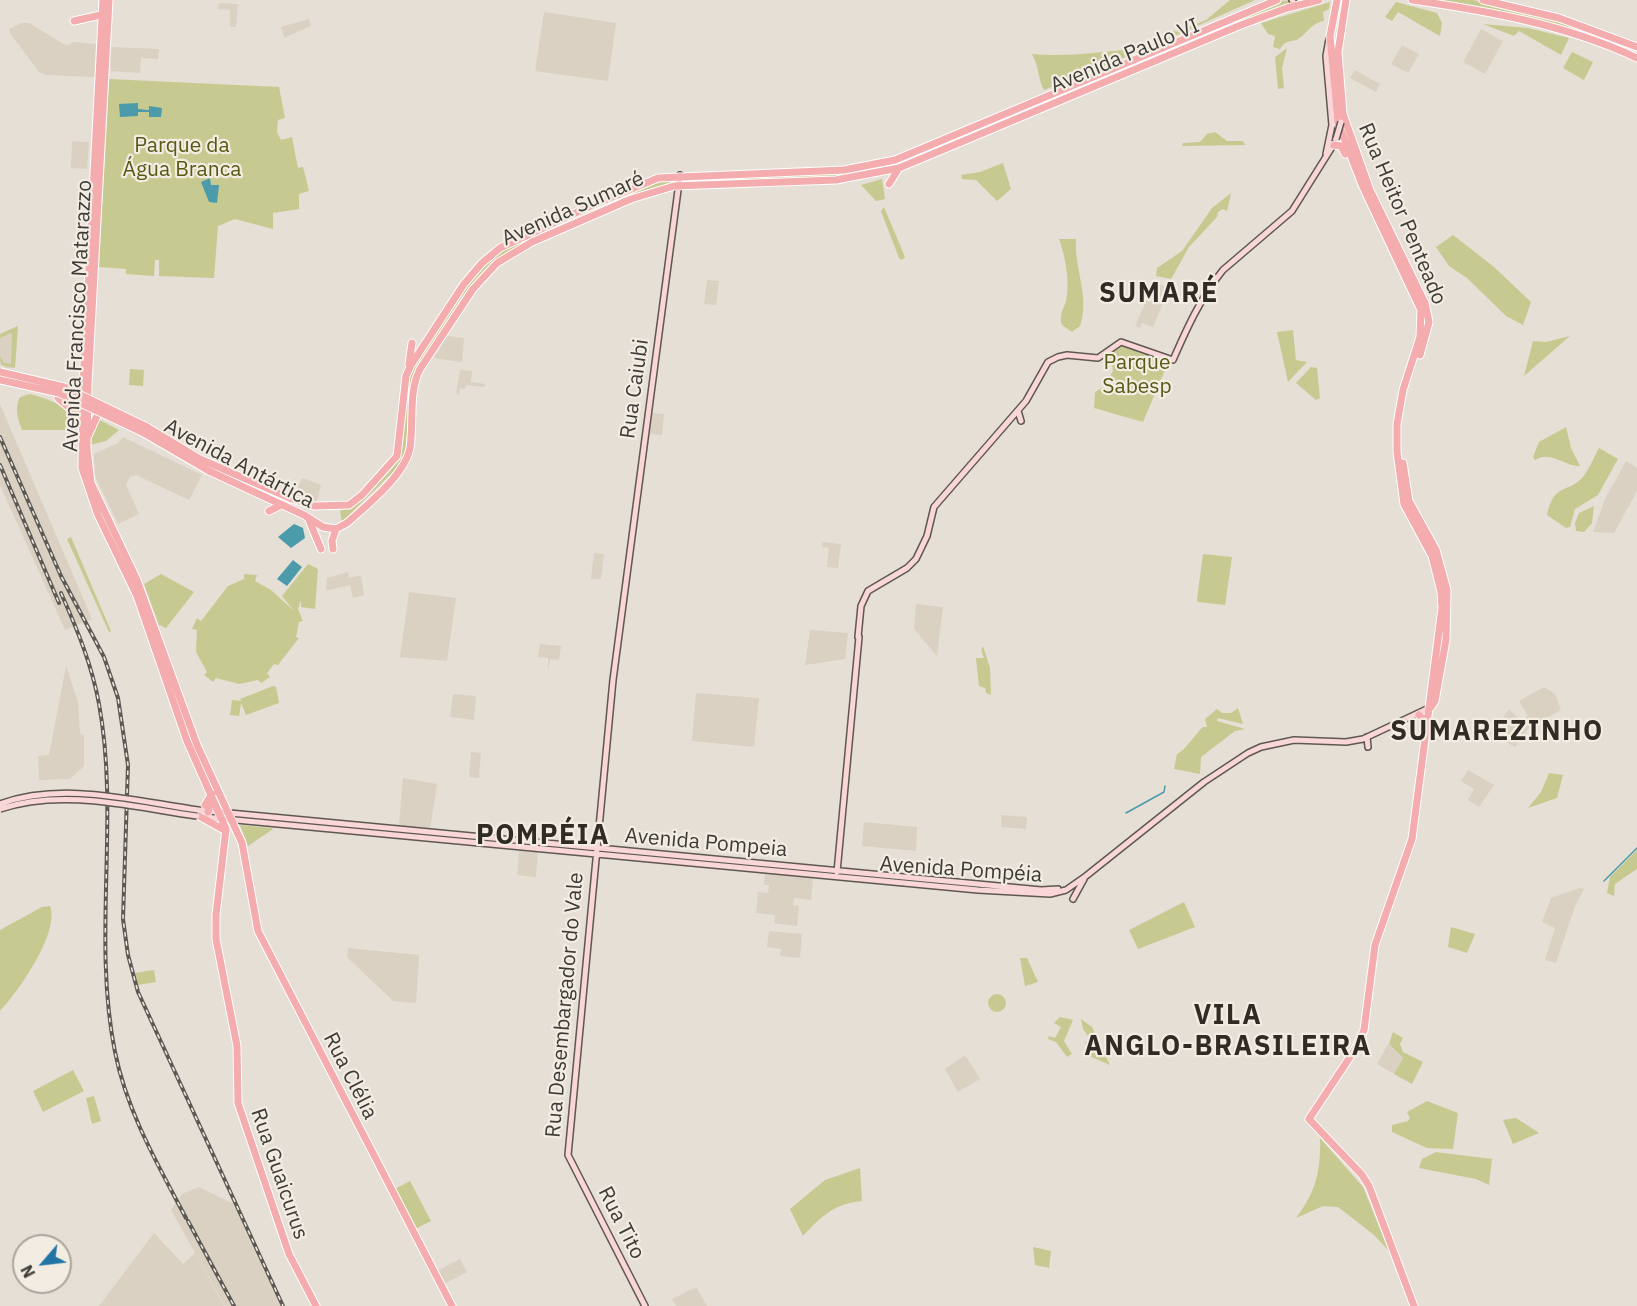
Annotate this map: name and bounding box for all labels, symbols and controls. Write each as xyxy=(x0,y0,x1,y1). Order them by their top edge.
street label: Avenida Paulo VI xyxy=(1047,13,1203,99)
street label: Rua Heitor Penteado xyxy=(1352,120,1452,308)
park label: Parque da Água Branca xyxy=(123,133,241,183)
street label: Avenida Sumaré xyxy=(498,166,648,252)
street label: Avenida Francisco Matarazzo xyxy=(58,179,98,453)
district label: SUMARÉ xyxy=(1099,278,1219,310)
street label: Rua Caiubi xyxy=(616,338,654,440)
park label: Parque Sabesp xyxy=(1102,350,1172,400)
street label: Avenida Antártica xyxy=(160,414,318,514)
district label: SUMAREZINHO xyxy=(1390,716,1604,748)
district label: POMPÉIA xyxy=(476,820,610,852)
street label: Avenida Pompeia xyxy=(624,823,788,863)
street label: Avenida Pompéia xyxy=(879,852,1043,888)
street label: Rua Desembargador do Vale xyxy=(541,871,589,1139)
district label: VILA ANGLO-BRASILEIRA xyxy=(1084,1000,1372,1063)
street label: Rua Clélia xyxy=(317,1028,383,1124)
street label: Rua Guaicurus xyxy=(245,1105,313,1243)
street label: Rua Tito xyxy=(592,1183,650,1263)
north arrow xyxy=(12,1234,72,1294)
text: N xyxy=(16,1262,39,1281)

